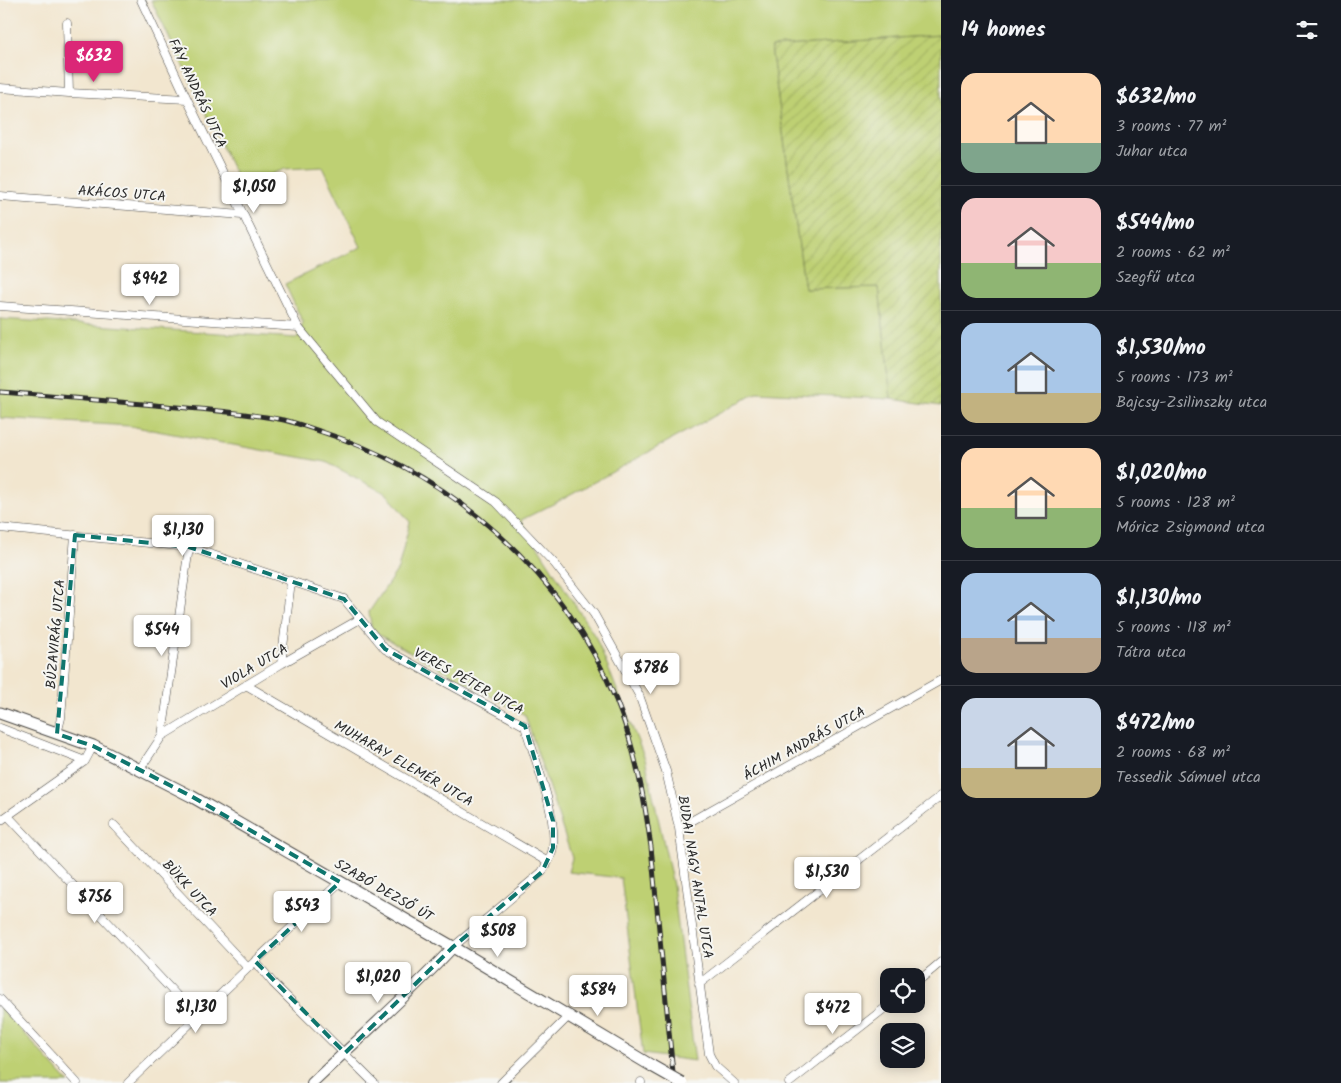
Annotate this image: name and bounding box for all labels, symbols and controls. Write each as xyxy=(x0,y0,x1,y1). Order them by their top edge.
text: 14 homes xyxy=(961,14,1046,47)
icon: filters xyxy=(1293,16,1321,44)
street label: FÁY ANDRÁS UTCA xyxy=(162,35,232,152)
pin: $632 xyxy=(64,41,124,83)
text: $632 xyxy=(76,44,112,69)
text: $632/mo xyxy=(1116,81,1196,114)
icon: home xyxy=(1001,93,1061,153)
text: 3 rooms · 77 m² xyxy=(1116,114,1226,139)
text: Juhar utca xyxy=(1116,139,1188,164)
pin: $1,050 xyxy=(213,172,295,214)
text: $1,050 xyxy=(232,175,276,200)
street label: AKÁCOS UTCA xyxy=(77,180,167,208)
text: $544/mo xyxy=(1116,207,1195,240)
icon: home xyxy=(1001,218,1061,278)
text: 2 rooms · 62 m² xyxy=(1116,240,1230,265)
pin: $942 xyxy=(120,264,180,306)
text: Szegfű utca xyxy=(1116,265,1195,290)
text: $942 xyxy=(132,267,168,292)
text: $1,530/mo xyxy=(1116,332,1206,365)
icon: home xyxy=(1001,343,1061,403)
text: 5 rooms · 173 m² xyxy=(1116,365,1233,390)
text: Bajcsy-Zsilinszky utca xyxy=(1116,390,1267,415)
text: $1,020/mo xyxy=(1116,457,1207,490)
icon: home xyxy=(1001,468,1061,528)
text: 5 rooms · 128 m² xyxy=(1116,490,1235,515)
pin: $1,130 xyxy=(142,514,224,557)
text: Móricz Zsigmond utca xyxy=(1116,515,1265,540)
text: $1,130 xyxy=(163,518,203,543)
street label: BÚZAVIRÁG UTCA xyxy=(40,578,72,690)
text: $1,130/mo xyxy=(1116,582,1202,615)
icon: home xyxy=(1001,593,1061,653)
pin: $544 xyxy=(132,614,192,657)
text: 5 rooms · 118 m² xyxy=(1116,615,1231,640)
text: $544 xyxy=(144,618,180,643)
street label: VIOLA UTCA xyxy=(217,638,292,696)
text: Tátra utca xyxy=(1116,640,1186,665)
street label: VERES PÉTER UTCA xyxy=(409,642,528,721)
pin: $786 xyxy=(621,652,681,695)
text: $786 xyxy=(633,656,669,681)
street label: ÁCHIM ANDRÁS UTCA xyxy=(739,701,870,787)
text: $472/mo xyxy=(1116,707,1195,740)
street label: MUHARAY ELEMÉR UTCA xyxy=(330,715,477,813)
icon: home xyxy=(1001,718,1061,778)
text: 2 rooms · 68 m² xyxy=(1116,740,1230,765)
text: Tessedik Sámuel utca xyxy=(1116,765,1261,790)
street label: BUDAI NAGY ANTAL UTCA xyxy=(671,794,719,960)
street label: SZABÓ DEZSŐ ÚT xyxy=(330,854,438,929)
street label: BÜKK UTCA xyxy=(157,855,222,923)
pin: $1,530 xyxy=(786,856,868,899)
text: $1,530 xyxy=(805,860,849,885)
pin: $756 xyxy=(65,882,125,924)
text: $756 xyxy=(78,885,112,910)
pin: $543 xyxy=(272,890,332,933)
text: $543 xyxy=(284,894,320,919)
pin: $508 xyxy=(468,916,528,958)
text: $508 xyxy=(480,919,516,944)
pin: $1,020 xyxy=(337,962,419,1004)
text: $1,020 xyxy=(356,965,400,990)
map controls xyxy=(880,968,925,1068)
button: locate xyxy=(880,968,925,1013)
pin: $584 xyxy=(568,974,628,1017)
text: $584 xyxy=(580,978,616,1003)
pin: $1,130 xyxy=(155,992,237,1034)
pin: $472 xyxy=(803,992,863,1035)
text: $1,130 xyxy=(176,995,216,1020)
text: $472 xyxy=(815,996,851,1021)
button: layers xyxy=(880,1023,925,1068)

